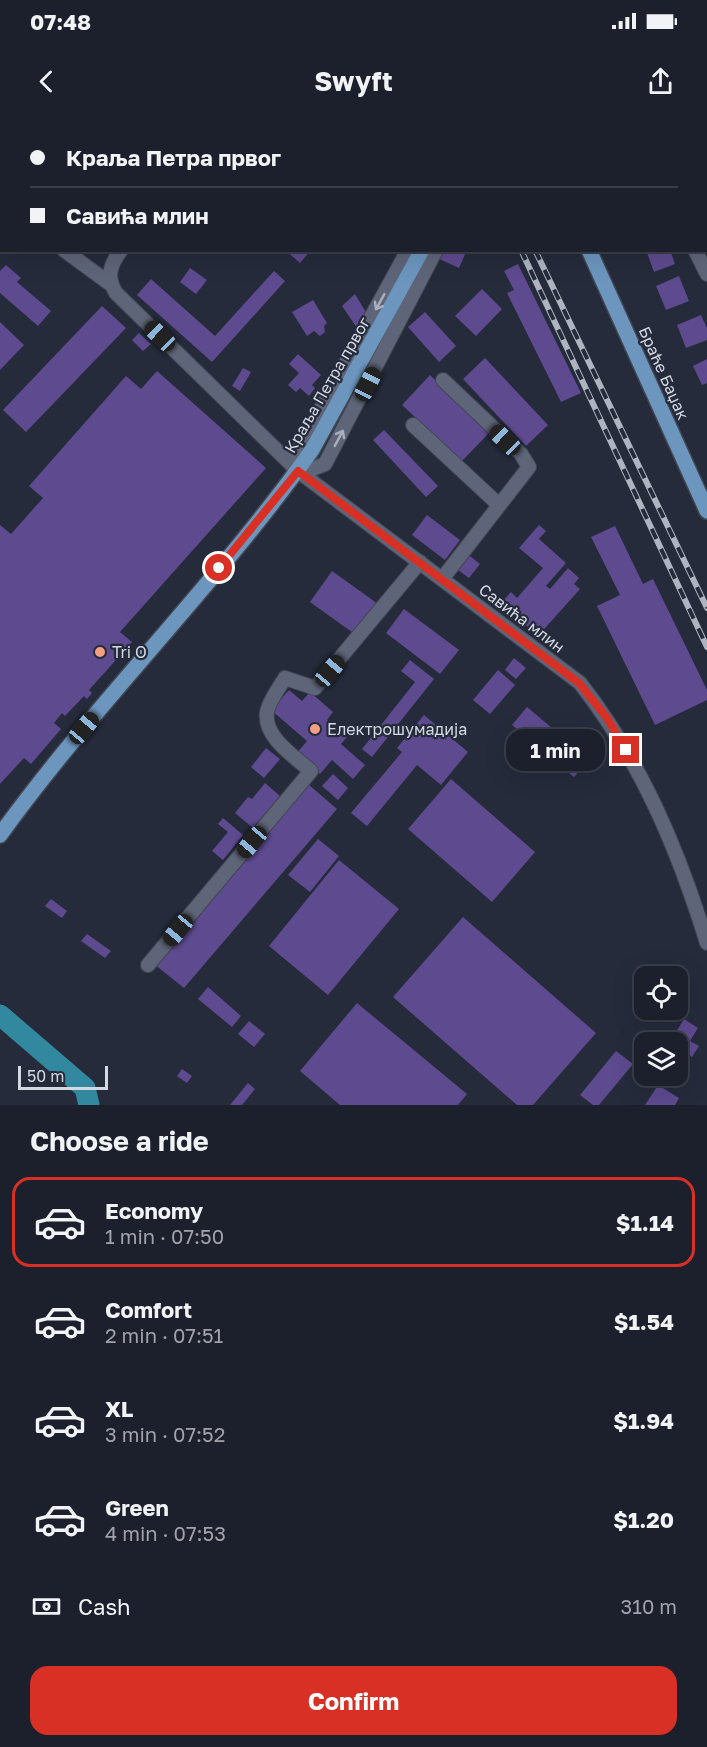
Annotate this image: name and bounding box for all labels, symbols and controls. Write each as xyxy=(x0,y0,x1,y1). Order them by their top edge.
text: 07:48 xyxy=(30,8,91,35)
icon: back xyxy=(30,65,63,98)
text: Swyft xyxy=(314,65,393,97)
icon: share xyxy=(644,65,677,98)
text: Краља Петра првог xyxy=(66,144,281,171)
text: Савића млин xyxy=(66,202,209,229)
one-way arrow xyxy=(374,293,386,310)
street label: Краља Петра првог xyxy=(280,313,374,457)
car xyxy=(141,317,179,355)
street label: Браће Баџак xyxy=(635,323,693,423)
car xyxy=(352,364,384,404)
car xyxy=(486,421,524,459)
one-way arrow xyxy=(334,429,345,447)
route start xyxy=(205,554,232,581)
street label: Савића млин xyxy=(475,579,569,657)
place label: Tri O xyxy=(112,642,147,662)
marker: Tri O xyxy=(93,645,107,659)
car xyxy=(312,651,348,691)
car xyxy=(66,708,102,748)
place label: Електрошумадија xyxy=(327,719,467,739)
marker: Електрошумадија xyxy=(308,722,322,736)
callout: 1 min xyxy=(506,729,605,771)
route end xyxy=(612,736,639,763)
text: 1 min xyxy=(530,738,581,762)
car xyxy=(234,822,270,862)
car xyxy=(160,910,196,950)
map controls xyxy=(634,966,688,1086)
button: locate xyxy=(634,966,688,1020)
button: layers xyxy=(634,1032,688,1086)
scale bar xyxy=(18,1063,108,1091)
text: 50 m xyxy=(27,1066,64,1086)
text: Choose a ride xyxy=(30,1125,209,1157)
icon: car xyxy=(33,1195,87,1249)
text: Economy xyxy=(105,1197,203,1224)
text: $1.14 xyxy=(616,1209,674,1236)
text: 1 min · 07:50 xyxy=(105,1224,224,1248)
icon: car xyxy=(33,1294,87,1348)
text: Comfort xyxy=(105,1296,192,1323)
text: $1.54 xyxy=(614,1308,674,1335)
text: 2 min · 07:51 xyxy=(105,1323,223,1347)
icon: car xyxy=(33,1393,87,1447)
text: XL xyxy=(105,1395,133,1422)
text: $1.94 xyxy=(613,1407,674,1434)
text: 3 min · 07:52 xyxy=(105,1422,225,1446)
icon: car xyxy=(33,1492,87,1546)
text: Green xyxy=(105,1494,169,1521)
text: $1.20 xyxy=(613,1506,674,1533)
text: 4 min · 07:53 xyxy=(105,1521,226,1545)
icon: cash xyxy=(30,1590,63,1623)
text: Cash xyxy=(78,1593,131,1620)
text: 310 m xyxy=(621,1594,677,1618)
button: Confirm xyxy=(30,1666,677,1735)

